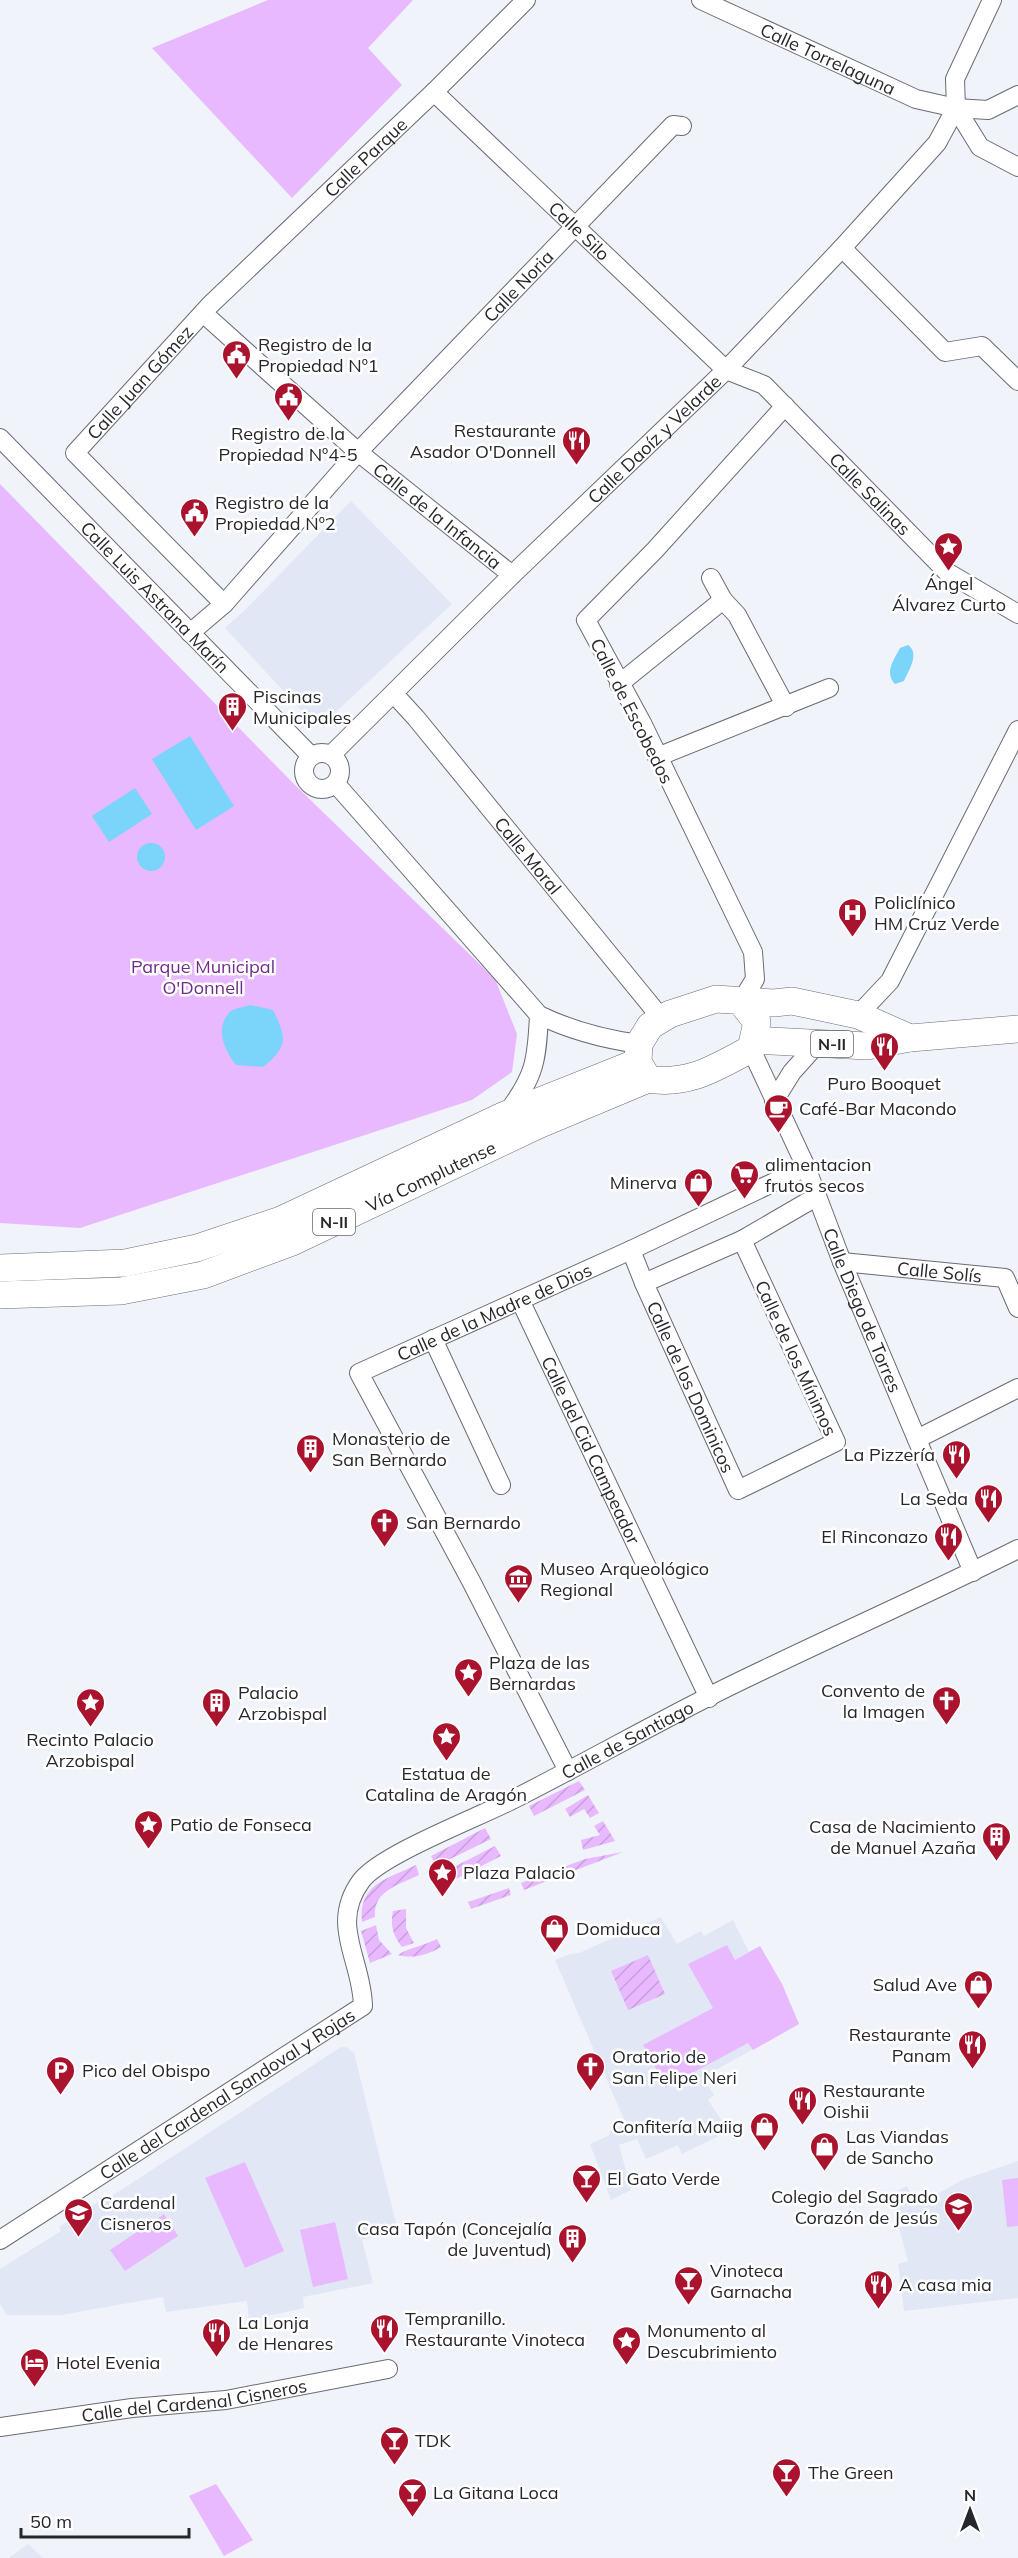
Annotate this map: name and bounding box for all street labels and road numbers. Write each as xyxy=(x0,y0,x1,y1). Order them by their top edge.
street label: Calle Torrelaguna xyxy=(757,18,899,100)
street label: Calle Parque xyxy=(319,112,412,202)
street label: Calle Silo xyxy=(544,196,615,265)
street label: Calle Noria xyxy=(478,245,558,327)
street label: Calle Juan Gómez xyxy=(82,320,198,444)
street label: Calle Daoíz y Velarde xyxy=(582,370,726,508)
street label: Calle Salinas xyxy=(825,447,916,540)
street label: Calle de la Infancia xyxy=(369,457,506,574)
street label: Calle Luis Astrana Marín xyxy=(76,516,234,677)
street label: Calle de Escobedos xyxy=(585,634,679,788)
street label: Calle Moral xyxy=(490,812,567,899)
road number: N-II xyxy=(811,1031,853,1057)
street label: Vía Complutense xyxy=(362,1135,499,1217)
road number: N-II xyxy=(313,1209,355,1235)
street label: Calle Diego de Torres xyxy=(819,1224,907,1396)
street label: Calle Solís xyxy=(896,1256,983,1287)
street label: Calle de la Madre de Dios xyxy=(393,1258,595,1366)
street label: Calle de los Mínimos xyxy=(750,1277,842,1439)
street label: Calle de los Dominicos xyxy=(642,1297,740,1476)
street label: Calle del Cid Campeador xyxy=(537,1352,646,1548)
street label: Calle de Santiago xyxy=(557,1695,697,1784)
street label: Calle del Cardenal Sandoval y Rojas xyxy=(95,2003,359,2184)
street label: Calle del Cardenal Cisneros xyxy=(80,2373,309,2427)

